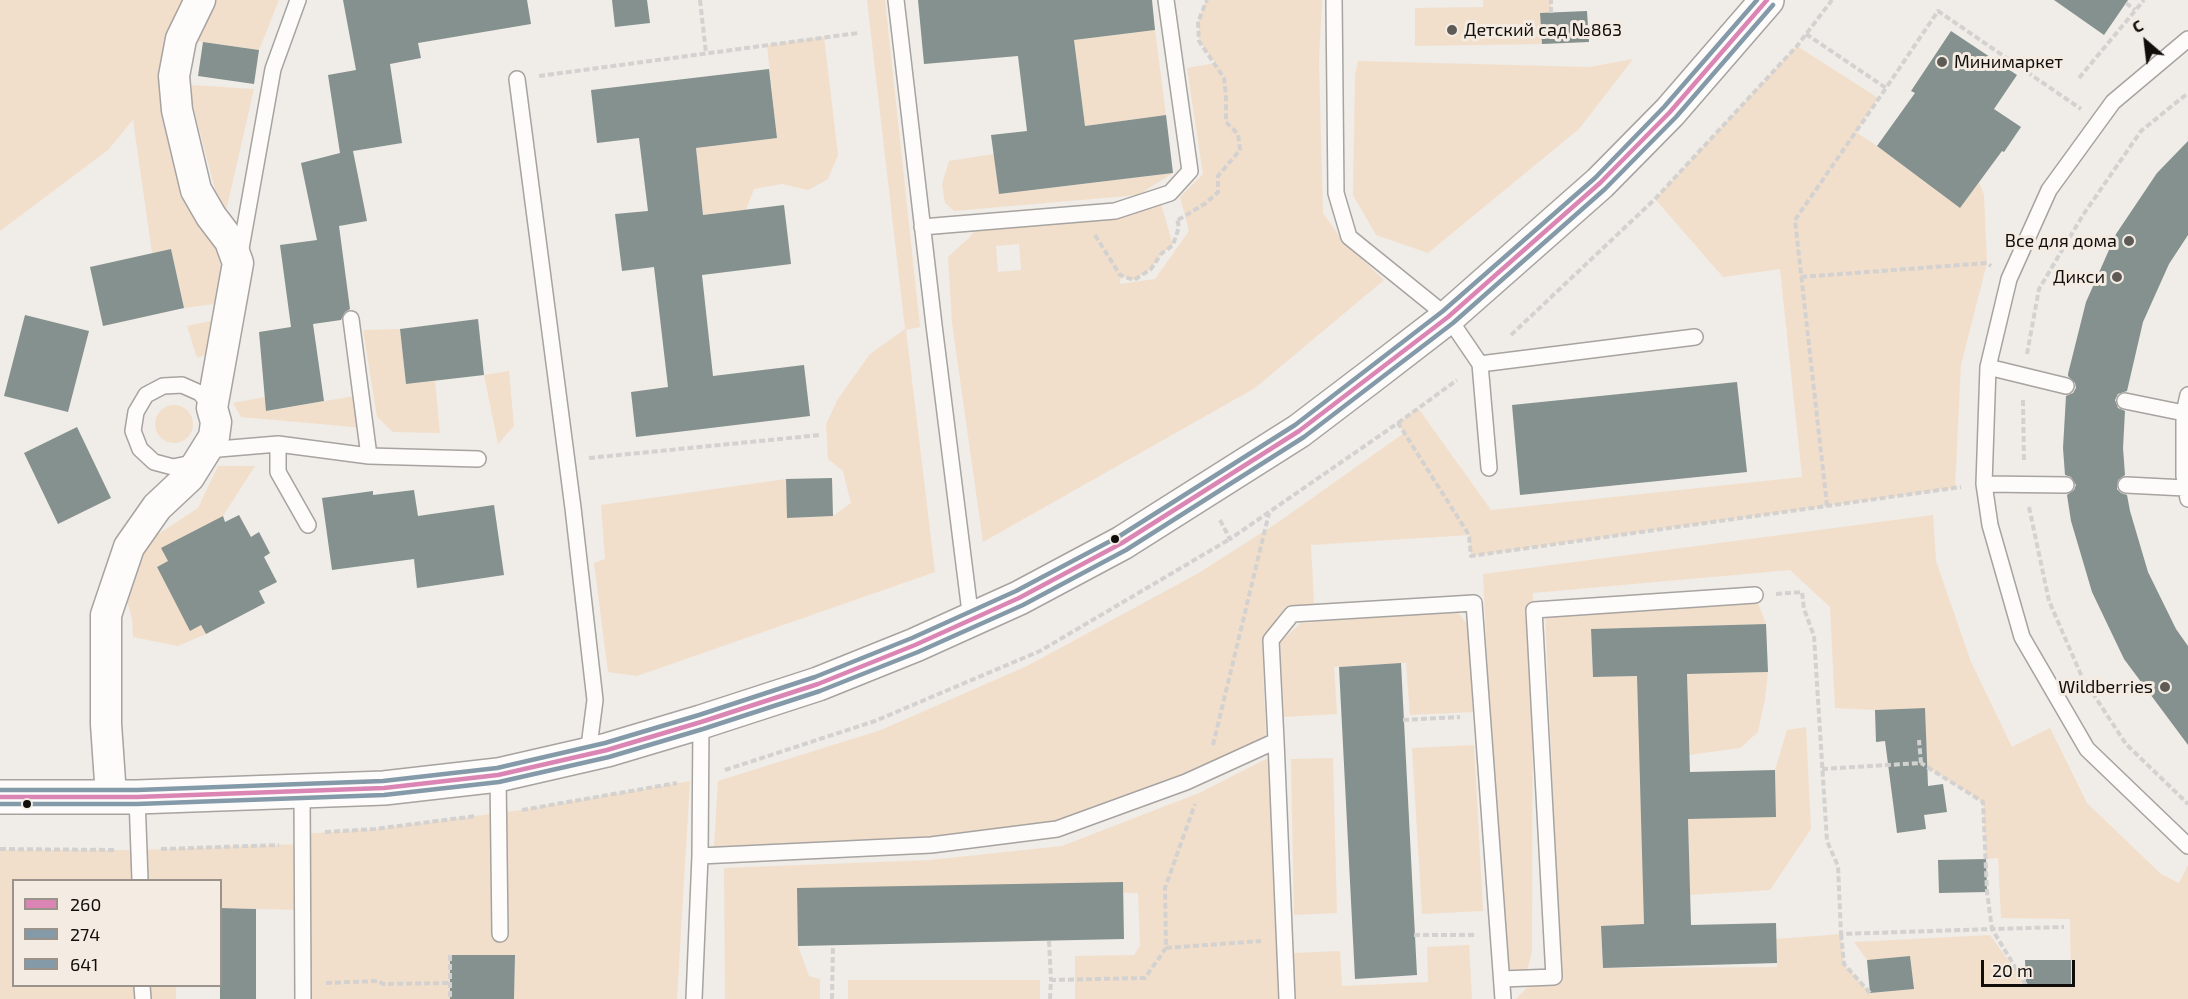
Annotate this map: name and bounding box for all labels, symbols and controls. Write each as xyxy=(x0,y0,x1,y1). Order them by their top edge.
north arrow xyxy=(2116,12,2176,72)
text: С xyxy=(2129,15,2146,36)
place label: Детский сад №863 xyxy=(1464,19,1622,41)
marker: Детский сад №863 xyxy=(1445,23,1459,37)
place label: Минимаркет xyxy=(1954,51,2063,73)
marker: Минимаркет xyxy=(1935,55,1949,69)
place label: Все для дома xyxy=(2005,230,2117,252)
marker: Все для дома xyxy=(2122,234,2136,248)
place label: Дикси xyxy=(2053,266,2105,288)
marker: Дикси xyxy=(2110,270,2124,284)
unlabelled marker xyxy=(1109,533,1121,545)
place label: Wildberries xyxy=(2058,676,2153,698)
marker: Wildberries xyxy=(2158,680,2172,694)
unlabelled marker xyxy=(21,798,33,810)
legend xyxy=(12,879,222,987)
text: 260 xyxy=(70,893,101,915)
text: 274 xyxy=(70,923,100,945)
scale bar xyxy=(1984,948,2078,986)
text: 641 xyxy=(70,953,99,975)
text: 20 m xyxy=(1992,959,2033,981)

